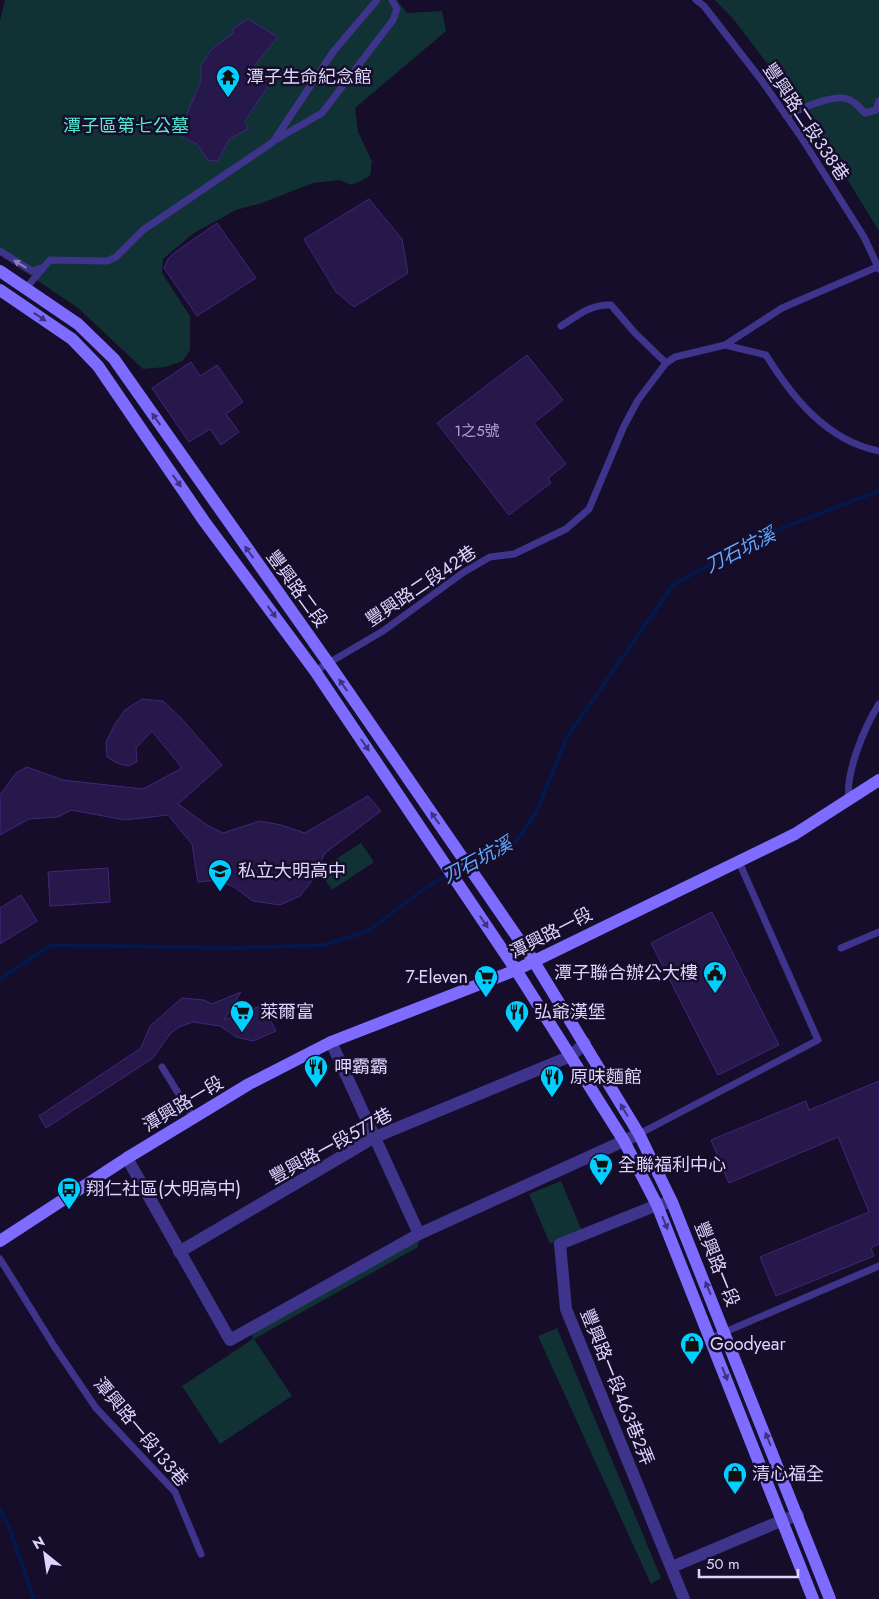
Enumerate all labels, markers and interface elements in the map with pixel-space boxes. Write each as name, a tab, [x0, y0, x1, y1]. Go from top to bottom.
street label: 豐興路二段338巷	[757, 58, 855, 186]
temple icon: 潭子生命紀念館	[215, 64, 241, 98]
place label: 潭子生命紀念館	[246, 64, 372, 90]
park label: 潭子區第七公墓	[63, 113, 189, 139]
one-way arrow	[14, 259, 27, 268]
one-way arrow	[34, 312, 47, 322]
one-way arrow	[151, 412, 161, 426]
house number: 1之5號	[454, 420, 500, 442]
one-way arrow	[172, 474, 182, 488]
water label: 刀石坑溪	[700, 519, 783, 579]
street label: 豐興路二段42巷	[360, 539, 482, 633]
one-way arrow	[244, 545, 254, 559]
street label: 豐興路二段	[260, 545, 334, 633]
one-way arrow	[267, 605, 277, 619]
one-way arrow	[338, 678, 348, 691]
one-way arrow	[360, 739, 370, 752]
one-way arrow	[430, 812, 440, 825]
water label: 刀石坑溪	[437, 829, 520, 890]
school or university icon: 私立大明高中	[207, 858, 233, 892]
place label: 私立大明高中	[238, 858, 346, 884]
street label: 潭興路一段	[505, 901, 597, 965]
one-way arrow	[479, 916, 489, 929]
place label: 潭子聯合辦公大樓	[554, 960, 698, 986]
public building icon: 潭子聯合辦公大樓	[702, 960, 728, 994]
place label: 7-Eleven	[405, 964, 468, 990]
supermarket icon: 7-Eleven	[473, 964, 499, 998]
supermarket icon: 萊爾富	[229, 999, 255, 1033]
place label: 萊爾富	[260, 999, 314, 1025]
restaurant icon: 弘爺漢堡	[504, 999, 530, 1033]
place label: 弘爺漢堡	[534, 999, 606, 1025]
restaurant icon: 呷霸霸	[303, 1054, 329, 1088]
place label: 呷霸霸	[334, 1054, 388, 1080]
restaurant icon: 原味麵館	[539, 1064, 565, 1098]
place label: 原味麵館	[570, 1064, 642, 1090]
street label: 潭興路一段	[138, 1070, 228, 1138]
street label: 豐興路一段577巷	[265, 1101, 397, 1191]
one-way arrow	[620, 1103, 629, 1116]
supermarket icon: 全聯福利中心	[588, 1152, 614, 1186]
place label: 全聯福利中心	[618, 1152, 726, 1178]
bus stop icon: 翔仁社區(大明高中)	[56, 1176, 82, 1210]
place label: 翔仁社區(大明高中)	[86, 1176, 241, 1202]
one-way arrow	[661, 1216, 669, 1230]
street label: 豐興路一段	[688, 1217, 746, 1311]
one-way arrow	[704, 1281, 711, 1296]
street label: 豐興路一段463巷2弄	[574, 1305, 660, 1469]
shop icon: Goodyear	[679, 1331, 705, 1365]
place label: Goodyear	[710, 1331, 786, 1357]
one-way arrow	[722, 1367, 730, 1381]
street label: 潭興路一段133巷	[87, 1372, 195, 1492]
one-way arrow	[764, 1432, 772, 1446]
shop icon: 清心福全	[722, 1461, 748, 1495]
place label: 清心福全	[752, 1461, 824, 1487]
north arrow	[20, 1529, 70, 1579]
text: N	[29, 1531, 48, 1554]
scale bar	[699, 1546, 798, 1578]
text: 50 m	[706, 1553, 740, 1575]

